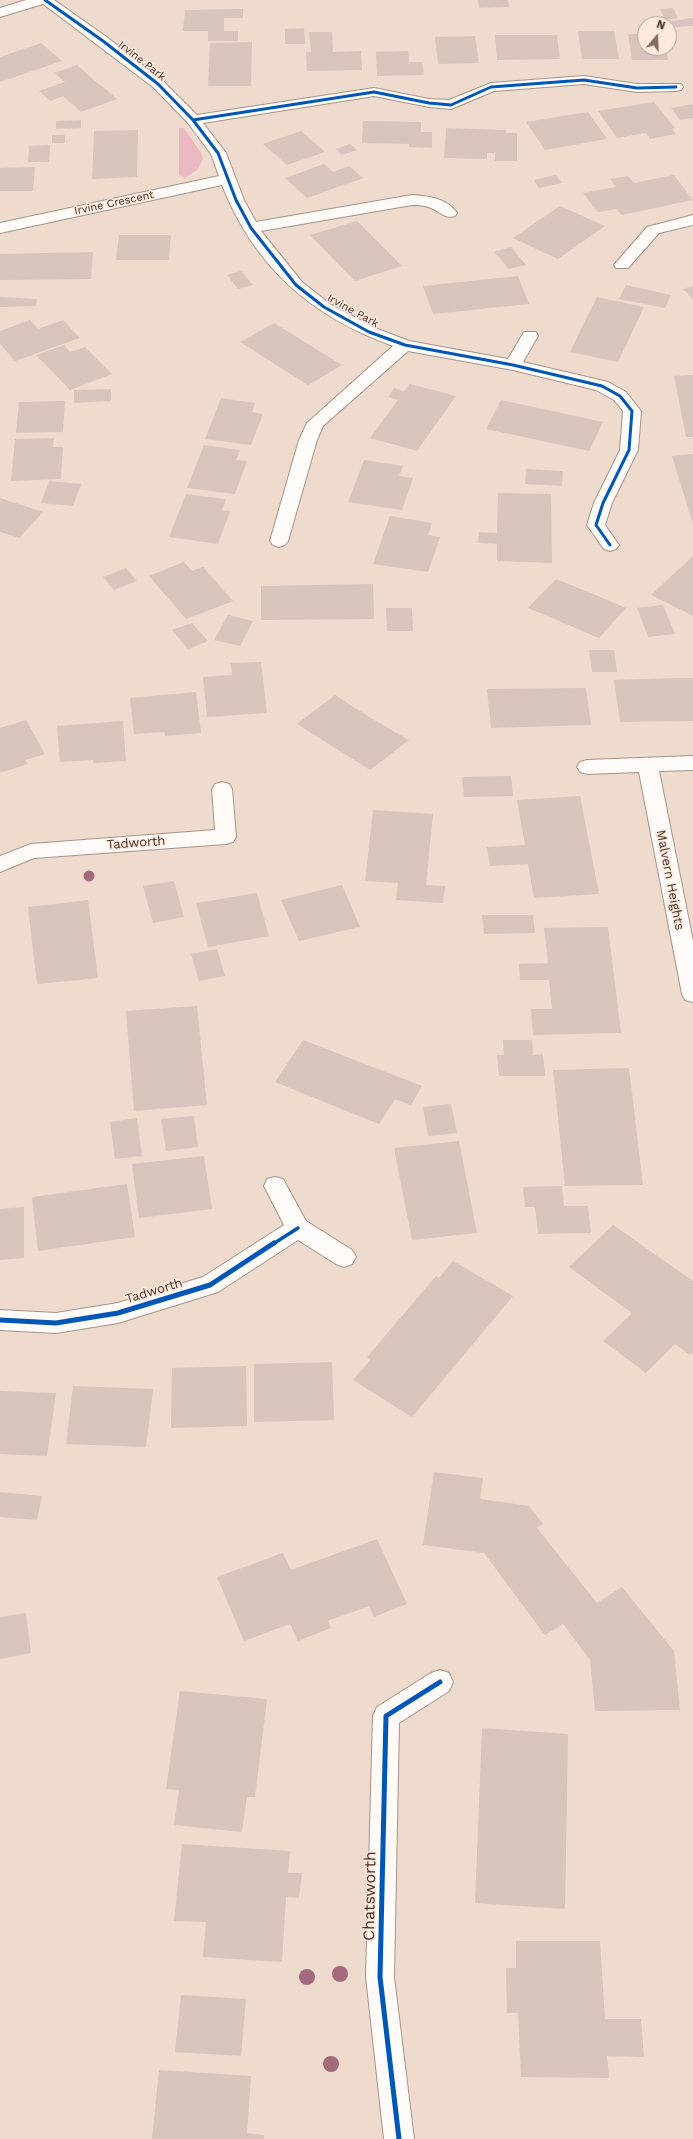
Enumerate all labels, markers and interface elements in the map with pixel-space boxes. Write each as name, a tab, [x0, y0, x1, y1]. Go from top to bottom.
north arrow	[637, 16, 677, 56]
text: N	[655, 18, 667, 33]
street label: Irvine Park	[116, 38, 168, 84]
street label: Irvine Crescent	[73, 188, 155, 218]
street label: Irvine Park	[325, 291, 381, 331]
street label: Malvern Heights	[653, 829, 687, 931]
street label: Tadworth	[106, 833, 166, 853]
street label: Tadworth	[124, 1275, 184, 1307]
street label: Chatsworth	[360, 1851, 380, 1941]

